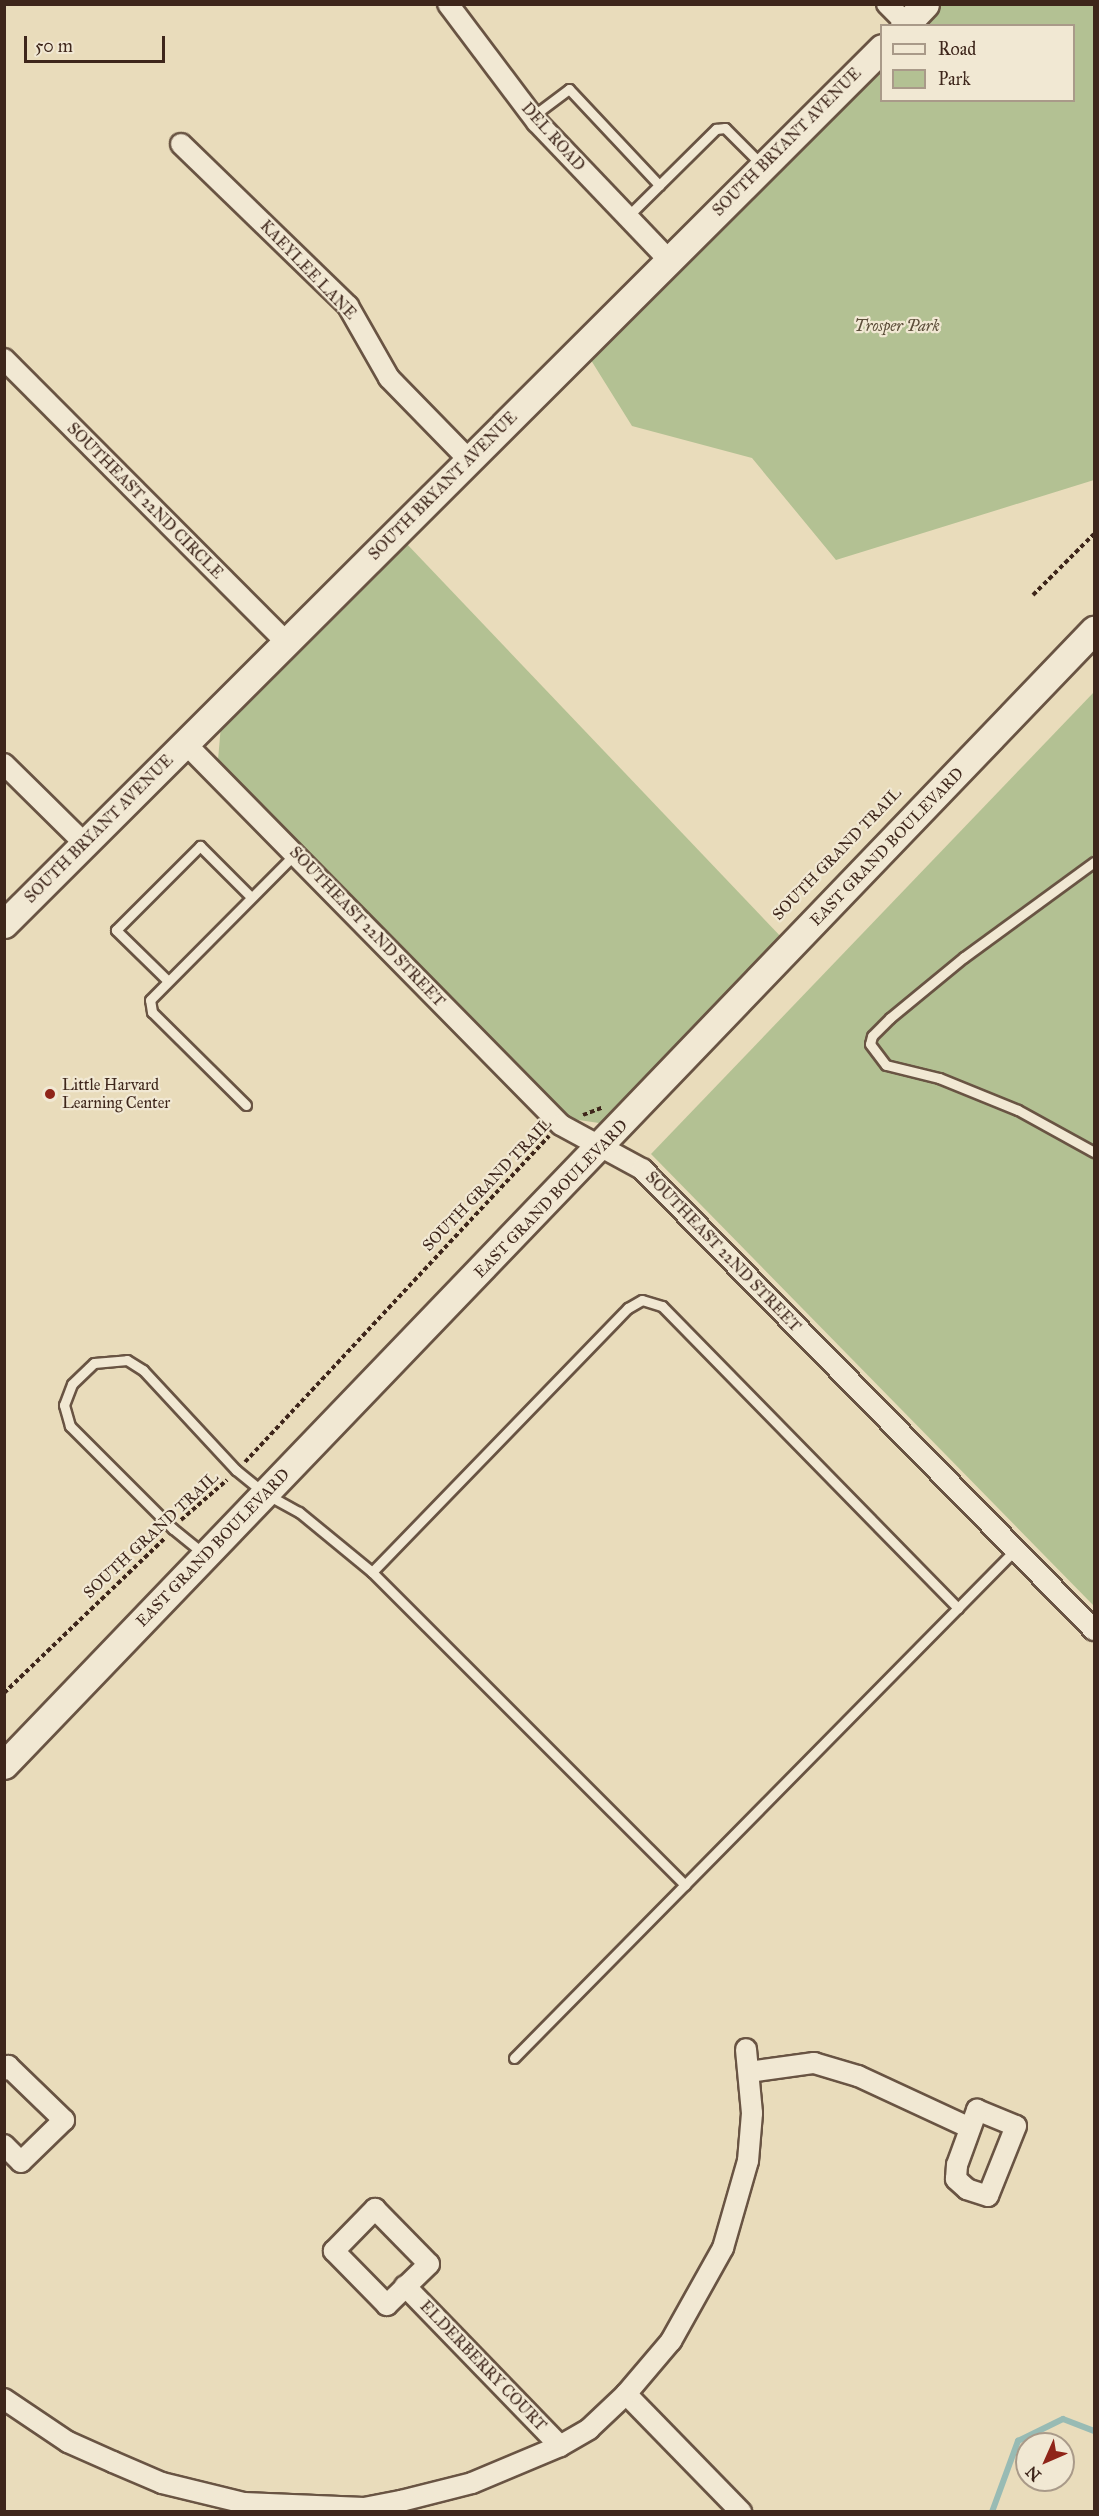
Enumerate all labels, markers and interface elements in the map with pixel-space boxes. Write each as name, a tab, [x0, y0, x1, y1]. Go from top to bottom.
scale bar	[27, 24, 168, 62]
legend	[880, 24, 1075, 102]
text: 50 m	[35, 35, 73, 57]
text: Road	[938, 38, 976, 60]
street label: SOUTH BRYANT AVENUE	[709, 64, 865, 220]
text: Park	[938, 68, 971, 90]
street label: DEL ROAD	[517, 99, 589, 175]
street label: KAEYLEE LANE	[256, 217, 360, 323]
park label: Trosper Park	[854, 316, 940, 336]
street label: SOUTH BRYANT AVENUE	[365, 408, 521, 564]
street label: SOUTHEAST 22ND CIRCLE	[63, 419, 227, 583]
street label: SOUTH BRYANT AVENUE	[21, 751, 177, 907]
street label: EAST GRAND BOULEVARD	[806, 764, 968, 930]
street label: SOUTH GRAND TRAIL	[769, 784, 905, 924]
street label: SOUTHEAST 22ND STREET	[285, 843, 449, 1011]
place label: Little Harvard Learning Center	[62, 1075, 170, 1113]
marker: Little Harvard Learning Center	[43, 1087, 57, 1101]
street label: SOUTH GRAND TRAIL	[419, 1115, 555, 1255]
street label: EAST GRAND BOULEVARD	[470, 1116, 632, 1282]
street label: SOUTHEAST 22ND STREET	[641, 1168, 805, 1336]
street label: EAST GRAND BOULEVARD	[132, 1465, 294, 1631]
street label: SOUTH GRAND TRAIL	[80, 1468, 222, 1602]
street label: ELDERBERRY COURT	[416, 2297, 550, 2435]
north arrow	[1015, 2432, 1075, 2492]
text: N	[1022, 2462, 1045, 2485]

